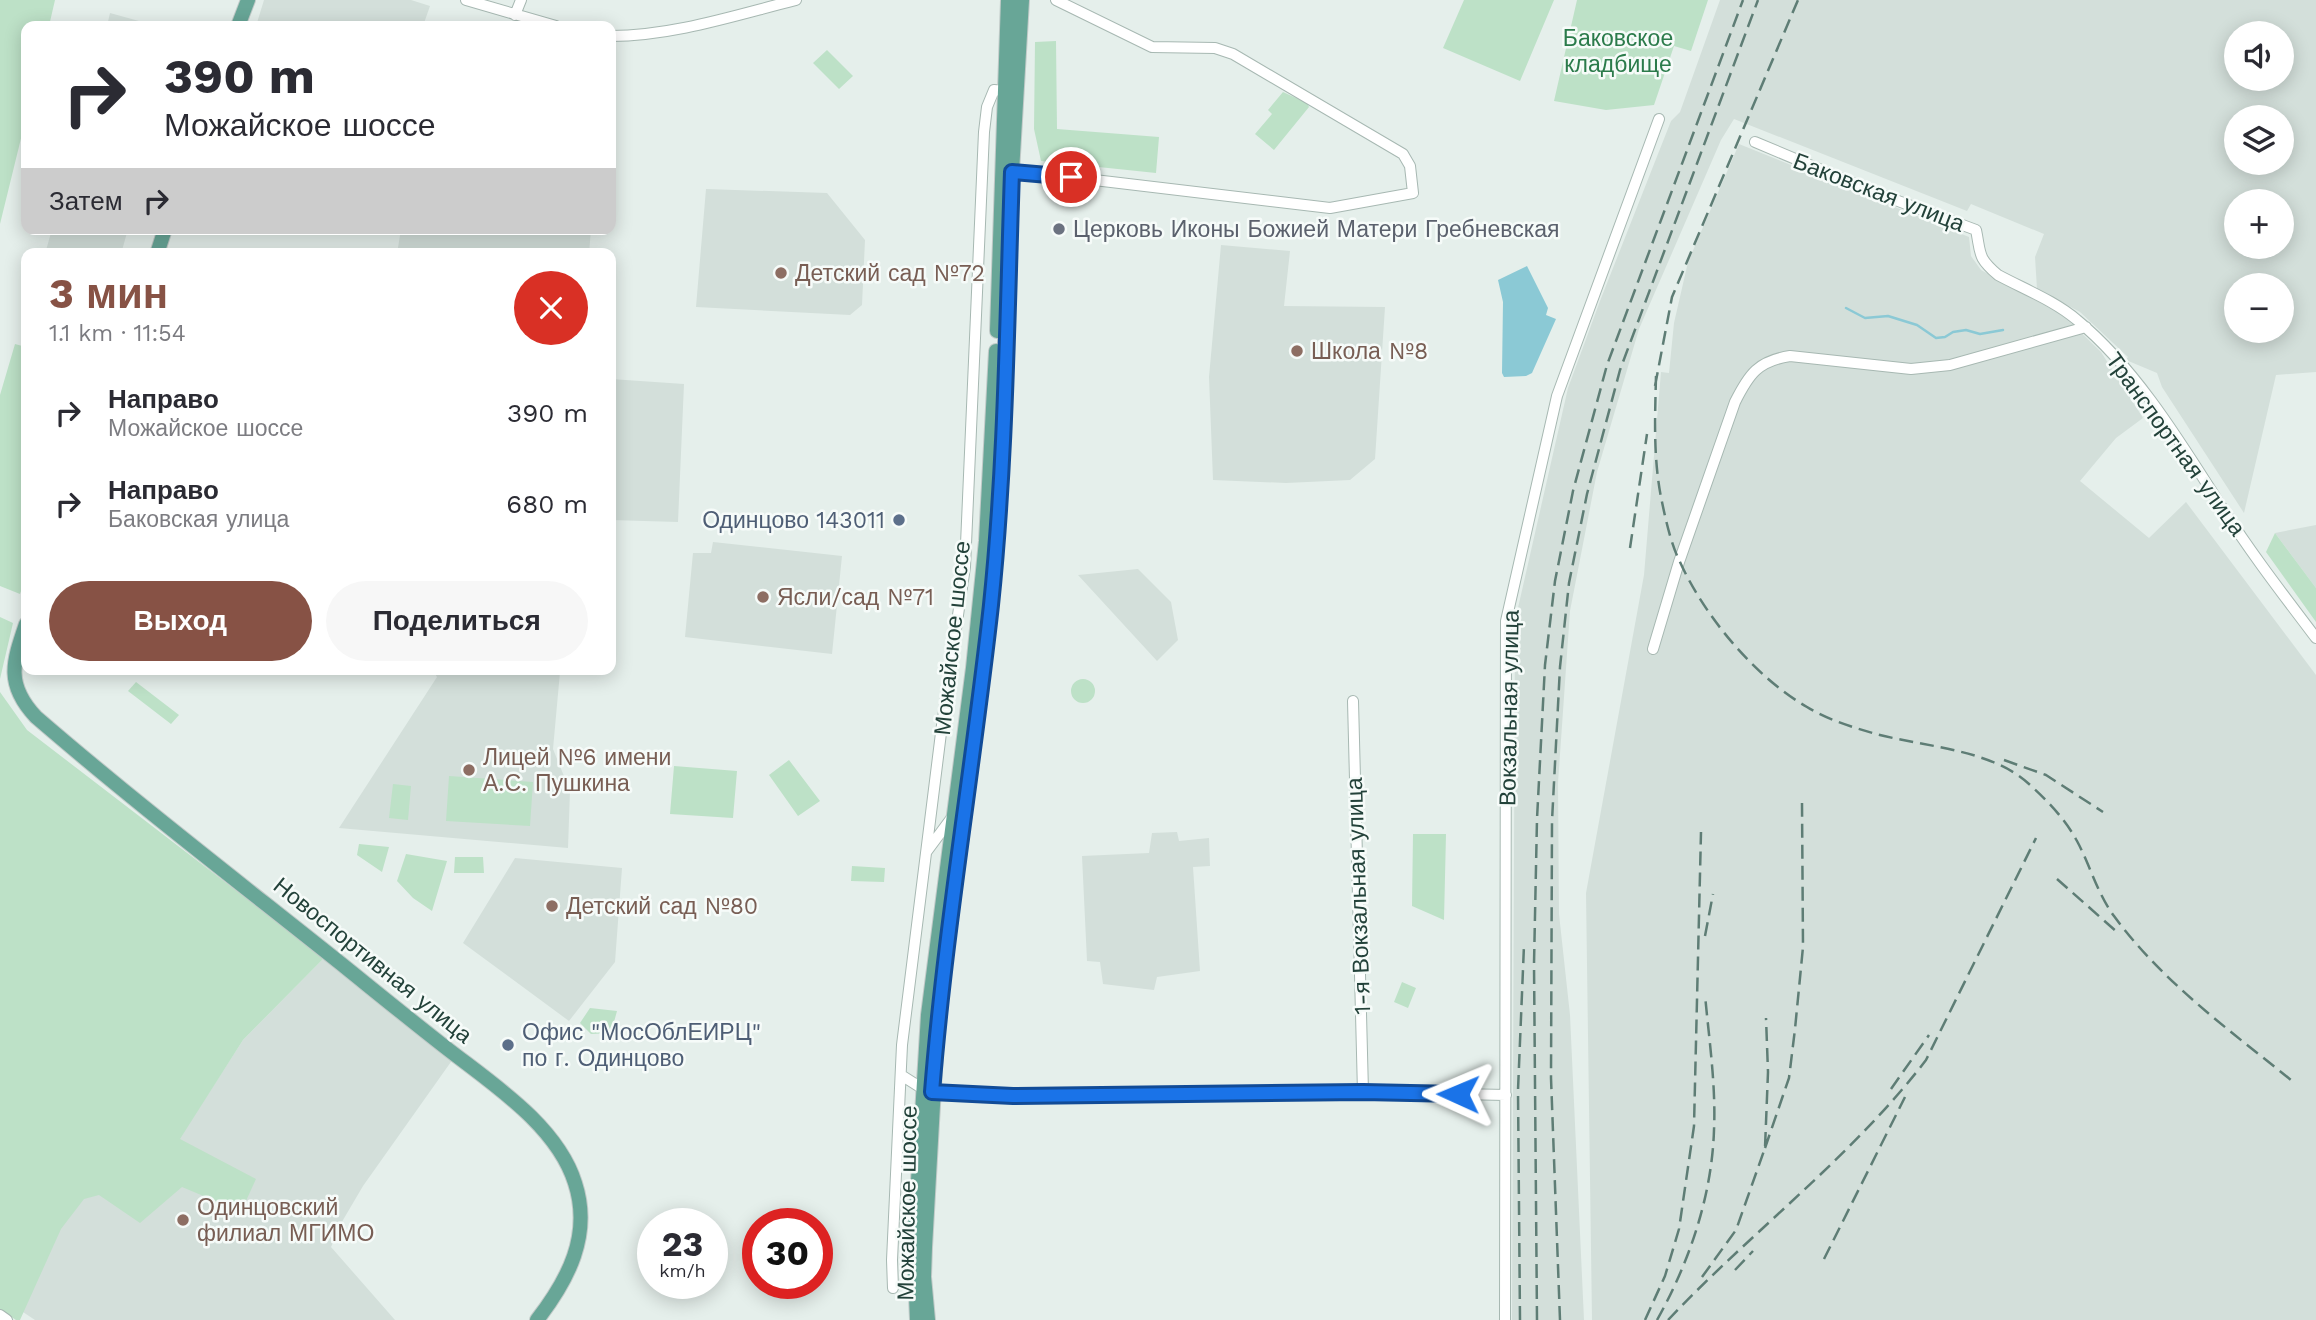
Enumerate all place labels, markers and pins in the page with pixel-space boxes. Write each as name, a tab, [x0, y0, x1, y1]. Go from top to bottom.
pin	[1041, 147, 1101, 207]
place label: Церковь Иконы Божией Матери Гребневская	[1073, 216, 1560, 243]
marker: Церковь Иконы Божией Матери Гребневская	[1051, 221, 1067, 237]
place label: Детский сад №72	[795, 260, 985, 287]
marker: Детский сад №72	[773, 265, 789, 281]
place label: Школа №8	[1311, 338, 1428, 365]
marker: Школа №8	[1289, 343, 1305, 359]
place label: Одинцово 143011	[702, 507, 885, 534]
marker: Одинцово 143011	[891, 512, 907, 528]
place label: Ясли/сад №71	[777, 584, 934, 611]
marker: Ясли/сад №71	[755, 589, 771, 605]
place label: Лицей №6 имени А.С. Пушкина	[483, 744, 671, 797]
marker: Лицей №6 имени А.С. Пушкина	[461, 762, 477, 778]
place label: Детский сад №80	[566, 893, 758, 920]
marker: Детский сад №80	[544, 898, 560, 914]
place label: Офис "МосОблЕИРЦ" по г. Одинцово	[522, 1019, 761, 1072]
marker: Офис "МосОблЕИРЦ" по г. Одинцово	[500, 1037, 516, 1053]
place label: Одинцовский филиал МГИМО	[197, 1194, 374, 1247]
marker: Одинцовский филиал МГИМО	[175, 1212, 191, 1228]

